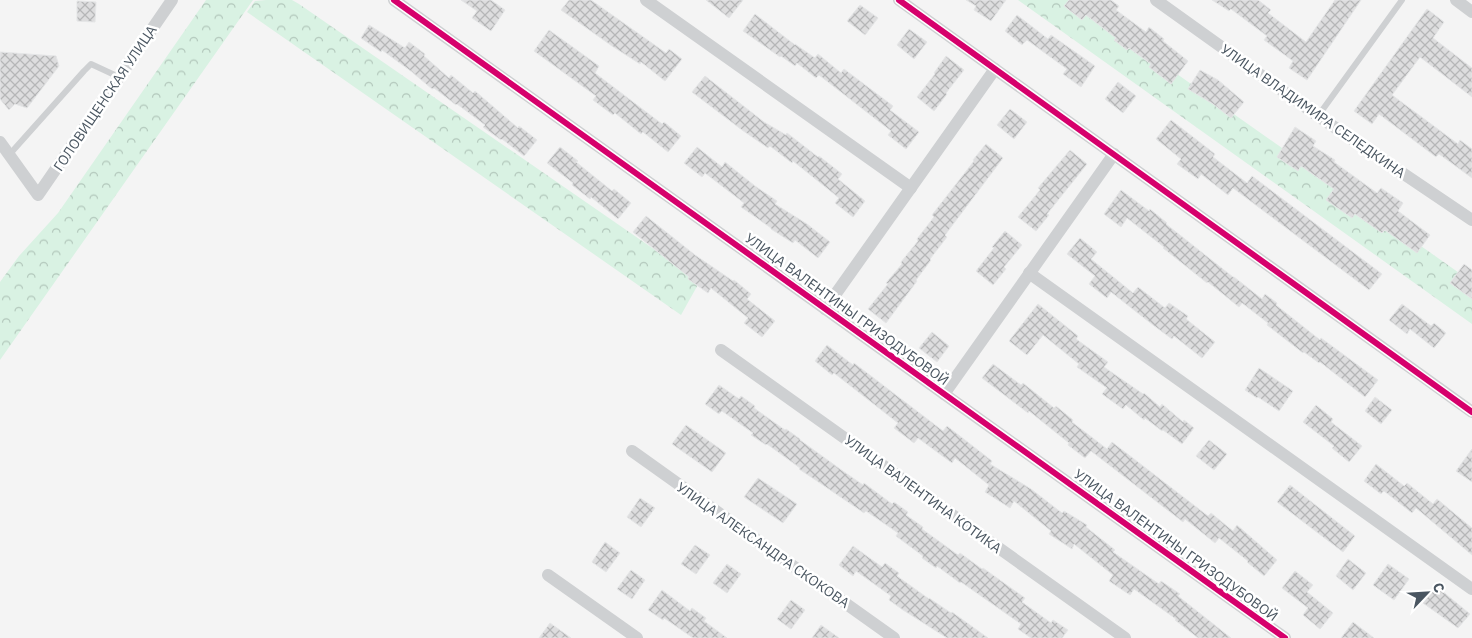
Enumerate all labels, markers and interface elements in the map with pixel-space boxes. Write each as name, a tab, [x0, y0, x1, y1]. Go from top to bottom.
street label: ГОЛОВИЩЕНСКАЯ УЛИЦА	[49, 22, 161, 174]
street label: УЛИЦА ВЛАДИМИРА СЕЛЕДКИНА	[1217, 40, 1409, 182]
street label: УЛИЦА ВАЛЕНТИНЫ ГРИЗОДУБОВОЙ	[741, 228, 953, 389]
street label: УЛИЦА ВАЛЕНТИНА КОТИКА	[841, 431, 1005, 557]
street label: УЛИЦА ВАЛЕНТИНЫ ГРИЗОДУБОВОЙ	[1070, 464, 1282, 625]
street label: УЛИЦА АЛЕКСАНДРА СКОКОВА	[673, 478, 853, 612]
north arrow	[1402, 568, 1452, 618]
text: С	[1429, 580, 1449, 595]

